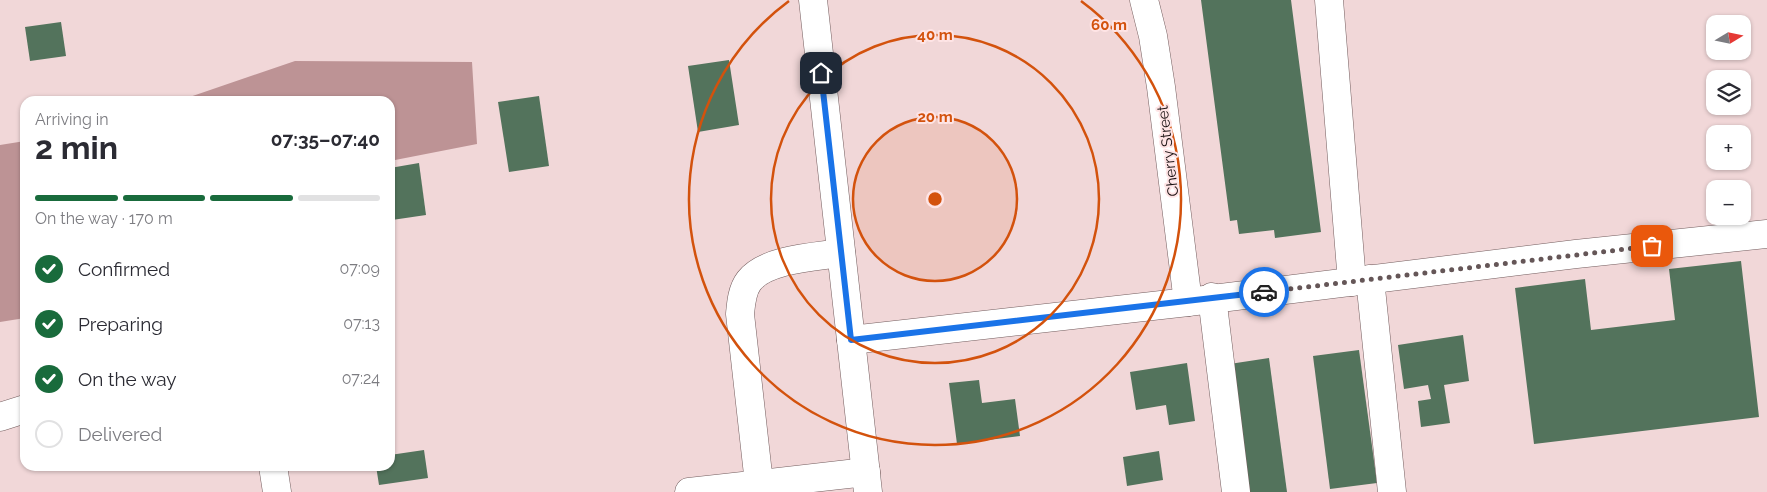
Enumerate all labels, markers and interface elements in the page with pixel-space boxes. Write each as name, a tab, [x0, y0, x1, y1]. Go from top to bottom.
north arrow	[1706, 15, 1751, 60]
map controls	[1706, 15, 1751, 225]
text: 60 m	[1091, 16, 1127, 34]
text: 40 m	[917, 26, 953, 44]
pin	[800, 52, 842, 94]
icon: home	[807, 59, 835, 87]
button: layers	[1706, 70, 1751, 115]
street label: Cherry Street	[1153, 104, 1183, 198]
text: 20 m	[917, 108, 953, 126]
text: Arriving in	[35, 110, 109, 129]
button: +	[1706, 125, 1751, 170]
text: 07:35–07:40	[271, 128, 380, 150]
text: 2 min	[35, 129, 118, 166]
button: −	[1706, 180, 1751, 225]
centre of rings	[926, 190, 944, 208]
text: On the way · 170 m	[35, 209, 173, 228]
pin	[1631, 225, 1673, 267]
icon: bag	[1638, 232, 1666, 260]
icon: check	[35, 255, 63, 283]
text: Confirmed	[78, 258, 170, 280]
text: 07:09	[340, 259, 380, 278]
courier	[1239, 267, 1289, 317]
icon: car	[1250, 278, 1278, 306]
icon: check	[35, 310, 63, 338]
text: Preparing	[78, 313, 163, 335]
text: 07:13	[343, 314, 380, 333]
icon: check	[35, 365, 63, 393]
text: On the way	[78, 368, 177, 390]
text: 07:24	[342, 369, 380, 388]
text: Delivered	[78, 423, 162, 445]

